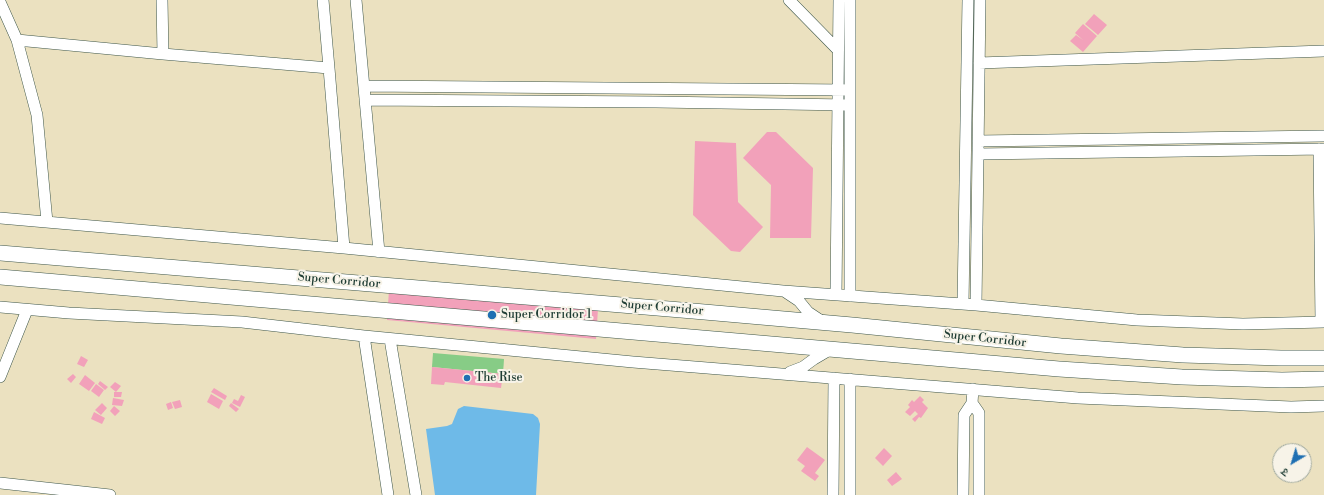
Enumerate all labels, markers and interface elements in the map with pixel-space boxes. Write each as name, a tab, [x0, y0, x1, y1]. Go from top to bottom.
street label: Super Corridor	[297, 270, 381, 292]
street label: Super Corridor	[620, 297, 704, 319]
place label: Super Corridor 1	[501, 308, 592, 322]
marker: Super Corridor 1	[486, 309, 498, 321]
street label: Super Corridor	[943, 328, 1027, 350]
place label: The Rise	[475, 371, 522, 385]
marker: The Rise	[462, 373, 472, 383]
north arrow	[1272, 443, 1312, 483]
text: उ	[1279, 464, 1292, 479]

